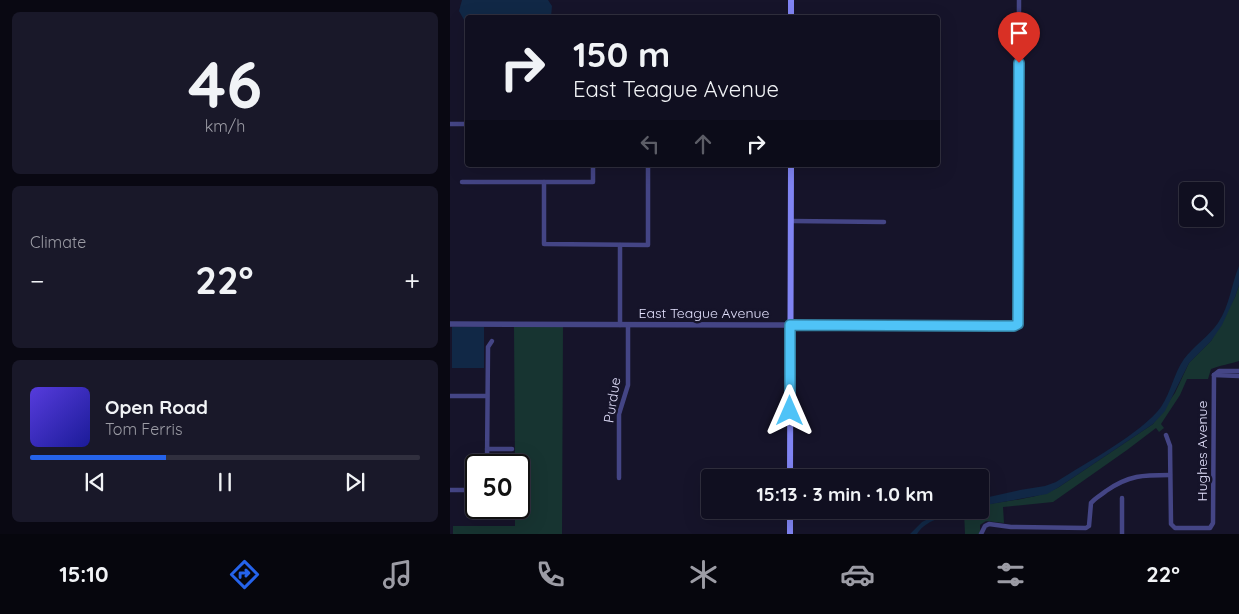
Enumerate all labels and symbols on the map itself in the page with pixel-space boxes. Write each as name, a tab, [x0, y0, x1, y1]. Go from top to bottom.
pin	[998, 12, 1040, 63]
street label: East Teague Avenue	[639, 304, 770, 322]
street label: Purdue	[600, 376, 624, 424]
position arrow	[763, 384, 815, 436]
street label: Hughes Avenue	[1193, 401, 1211, 501]
speed limit sign: 50	[465, 454, 530, 519]

